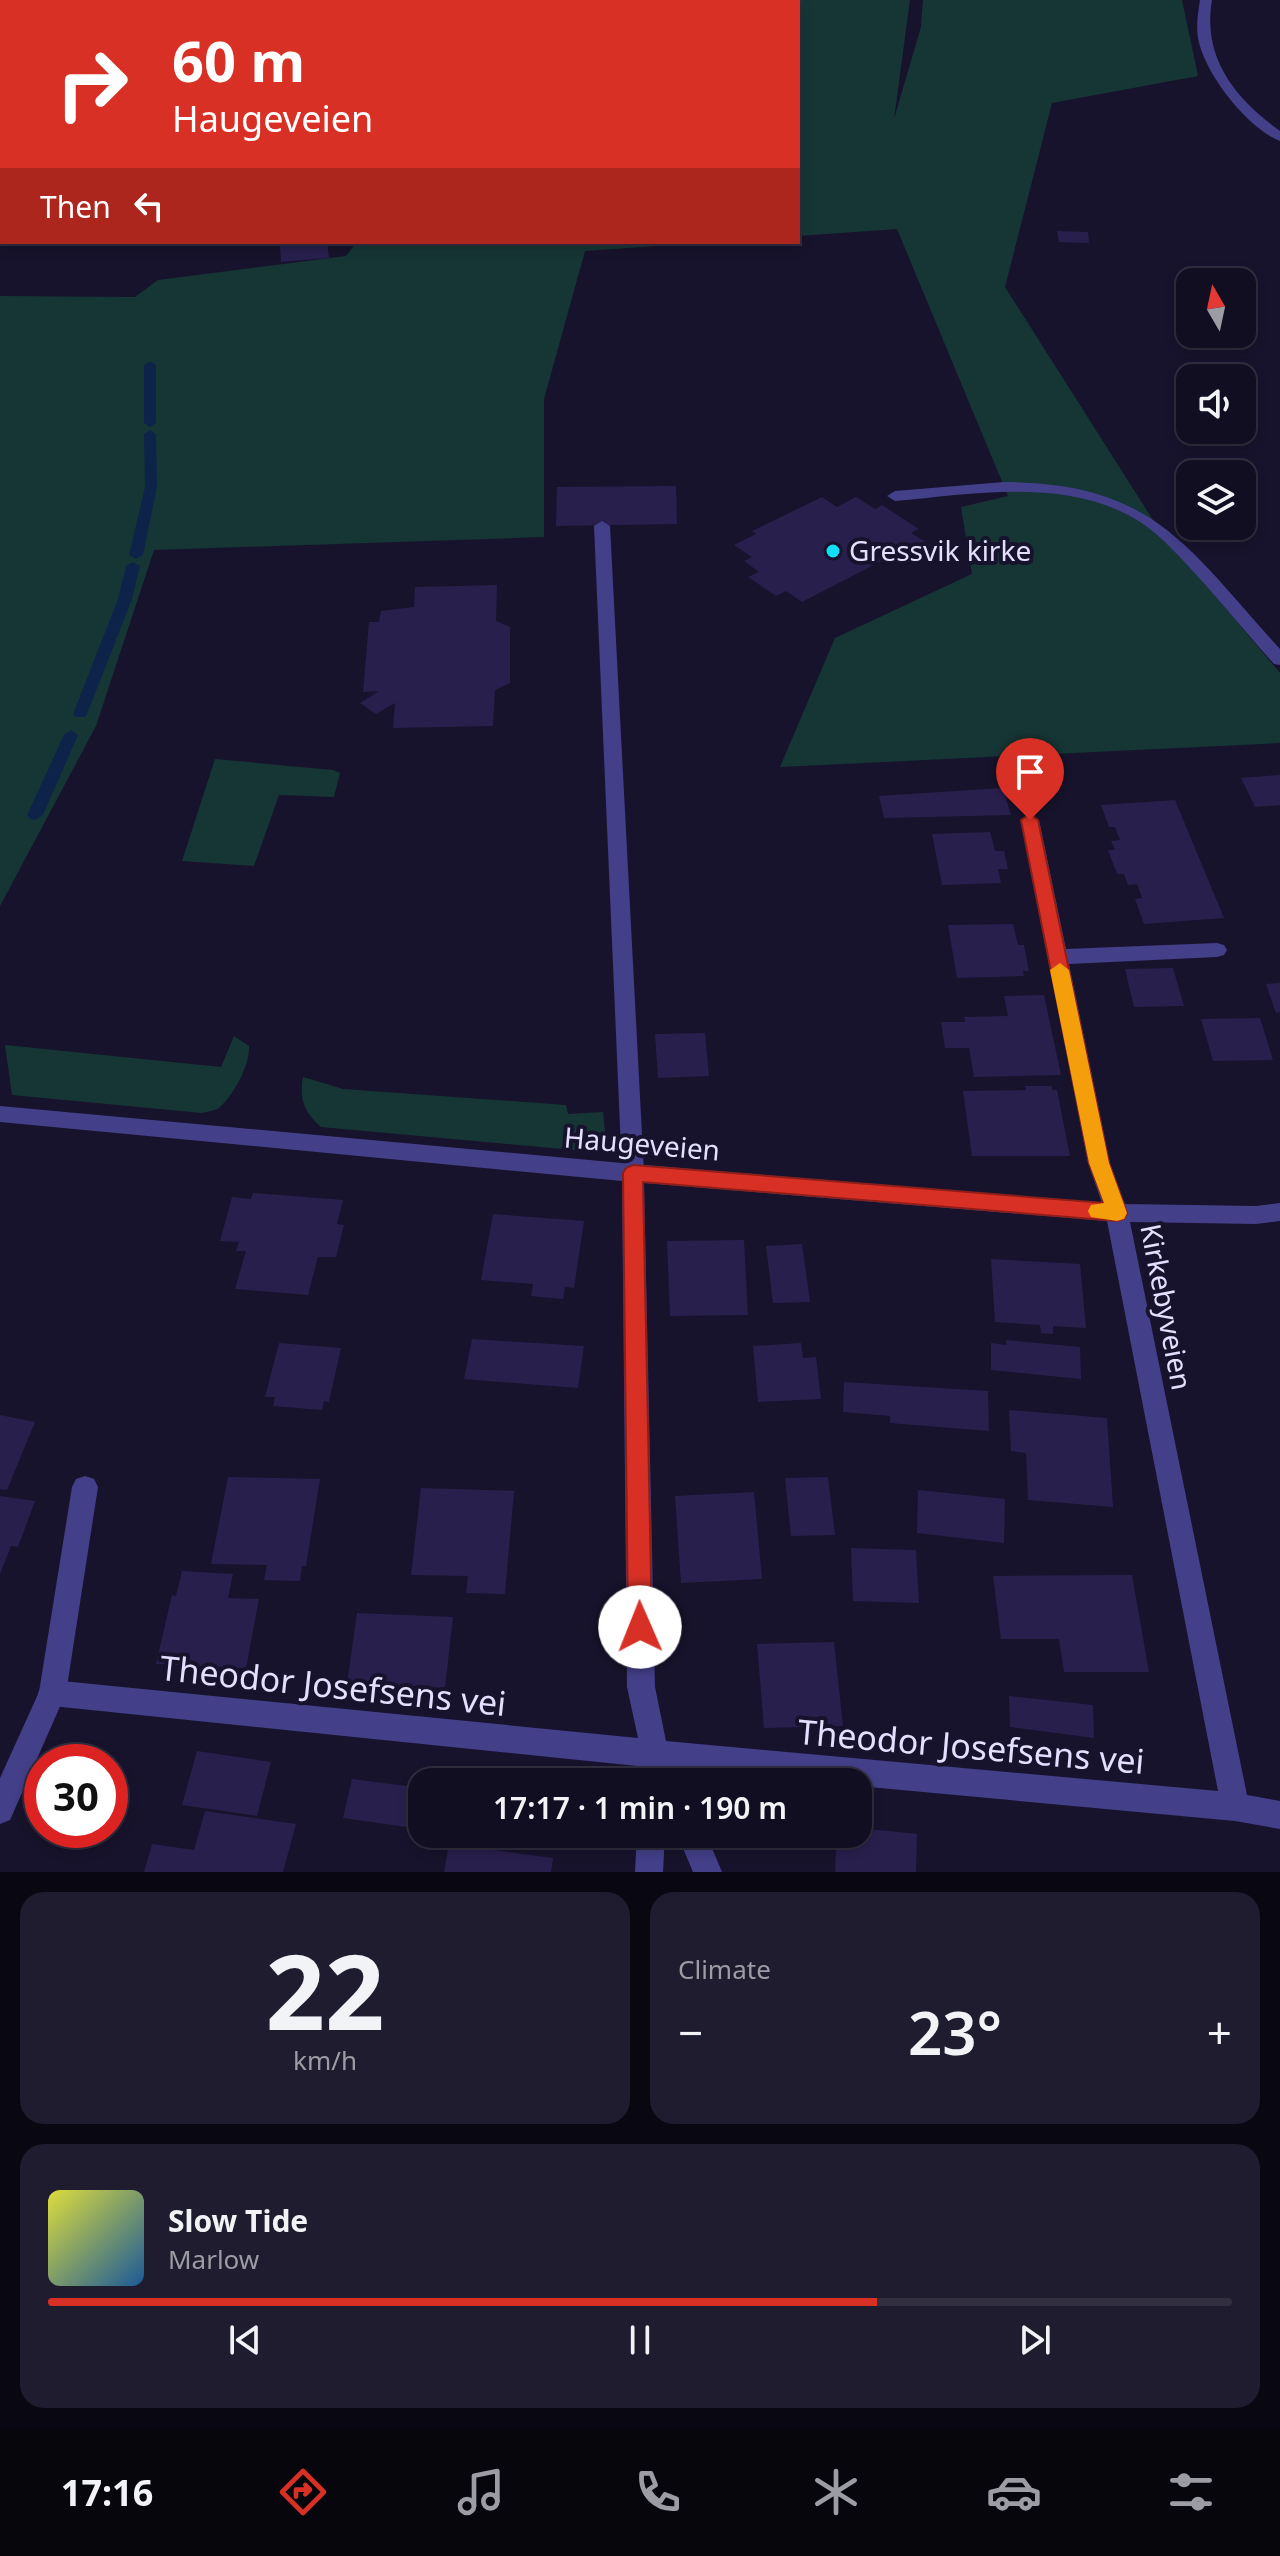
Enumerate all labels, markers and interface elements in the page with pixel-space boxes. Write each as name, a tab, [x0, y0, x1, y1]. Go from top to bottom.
text: 60 m	[172, 22, 305, 98]
icon: right	[40, 32, 144, 136]
text: Haugeveien	[172, 94, 373, 143]
icon: left	[127, 184, 171, 228]
text: Then	[40, 186, 111, 227]
north arrow	[1176, 268, 1256, 348]
map controls	[1176, 268, 1256, 540]
button: sound	[1176, 364, 1256, 444]
button: layers	[1176, 460, 1256, 540]
place label: Gressvik kirke	[849, 531, 1031, 569]
marker: Gressvik kirke	[824, 542, 842, 560]
pin	[996, 738, 1064, 820]
icon: arrive	[1008, 750, 1052, 794]
street label: Haugeveien	[562, 1117, 722, 1169]
street label: Kirkebyveien	[1132, 1221, 1202, 1393]
position arrow	[598, 1585, 682, 1669]
street label: Theodor Josefsens vei	[158, 1644, 508, 1726]
street label: Theodor Josefsens vei	[796, 1708, 1146, 1784]
speed limit sign: 30	[24, 1744, 128, 1848]
text: 17:17 · 1 min · 190 m	[493, 1787, 787, 1828]
text: 22	[266, 1919, 384, 2060]
text: Climate	[678, 1951, 771, 1987]
text: 23°	[908, 1991, 1002, 2073]
text: −	[678, 2002, 703, 2062]
text: +	[1207, 2002, 1232, 2062]
text: km/h	[293, 2042, 357, 2078]
text: Slow Tide	[168, 2200, 308, 2241]
text: Marlow	[168, 2241, 259, 2277]
icon: previous	[223, 2318, 267, 2362]
icon: pause	[618, 2318, 662, 2362]
icon: next	[1013, 2318, 1057, 2362]
icon: directions	[275, 2464, 331, 2520]
icon: music	[453, 2464, 509, 2520]
icon: phone	[630, 2464, 686, 2520]
icon: climate	[808, 2464, 864, 2520]
icon: car	[986, 2464, 1042, 2520]
icon: filters	[1163, 2464, 1219, 2520]
text: 17:16	[61, 2468, 153, 2517]

